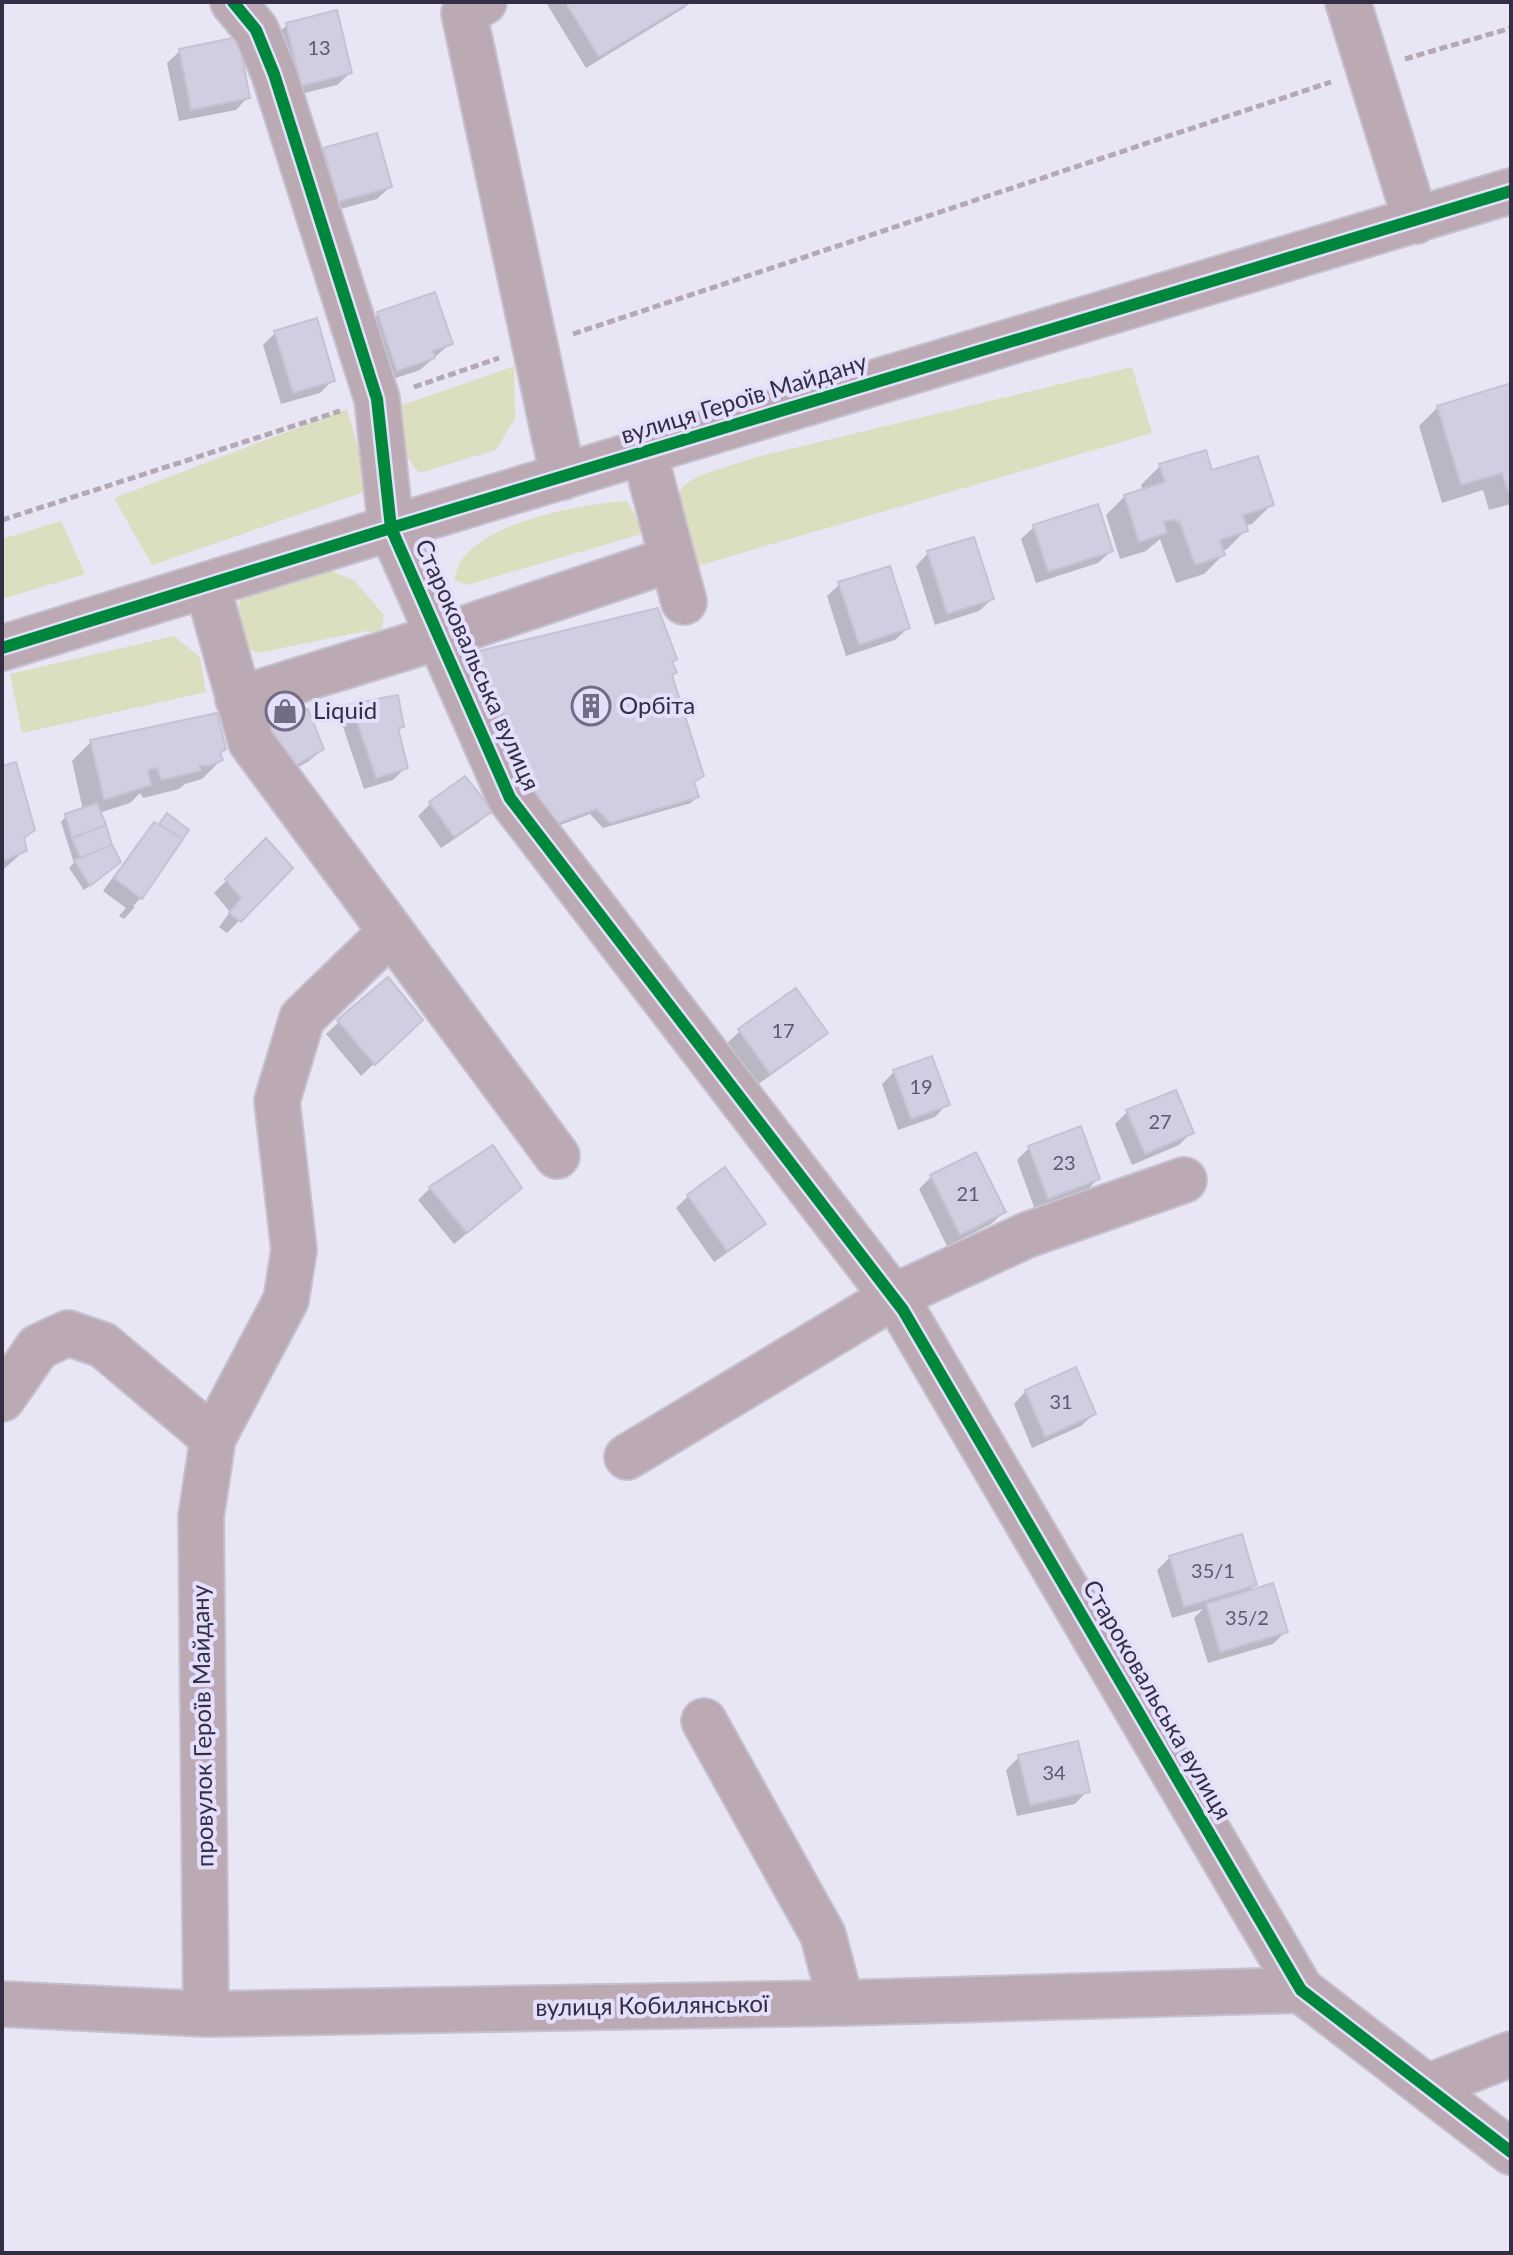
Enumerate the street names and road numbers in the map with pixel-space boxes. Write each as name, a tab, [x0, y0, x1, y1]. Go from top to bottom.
street label: вулиця Героїв Майдану	[617, 346, 871, 449]
street label: Староковальська вулиця	[410, 534, 547, 795]
street label: Староковальська вулиця	[1078, 1574, 1239, 1824]
street label: провулок Героїв Майдану	[185, 1584, 218, 1867]
street label: вулиця Кобилянської	[535, 1988, 770, 2021]

